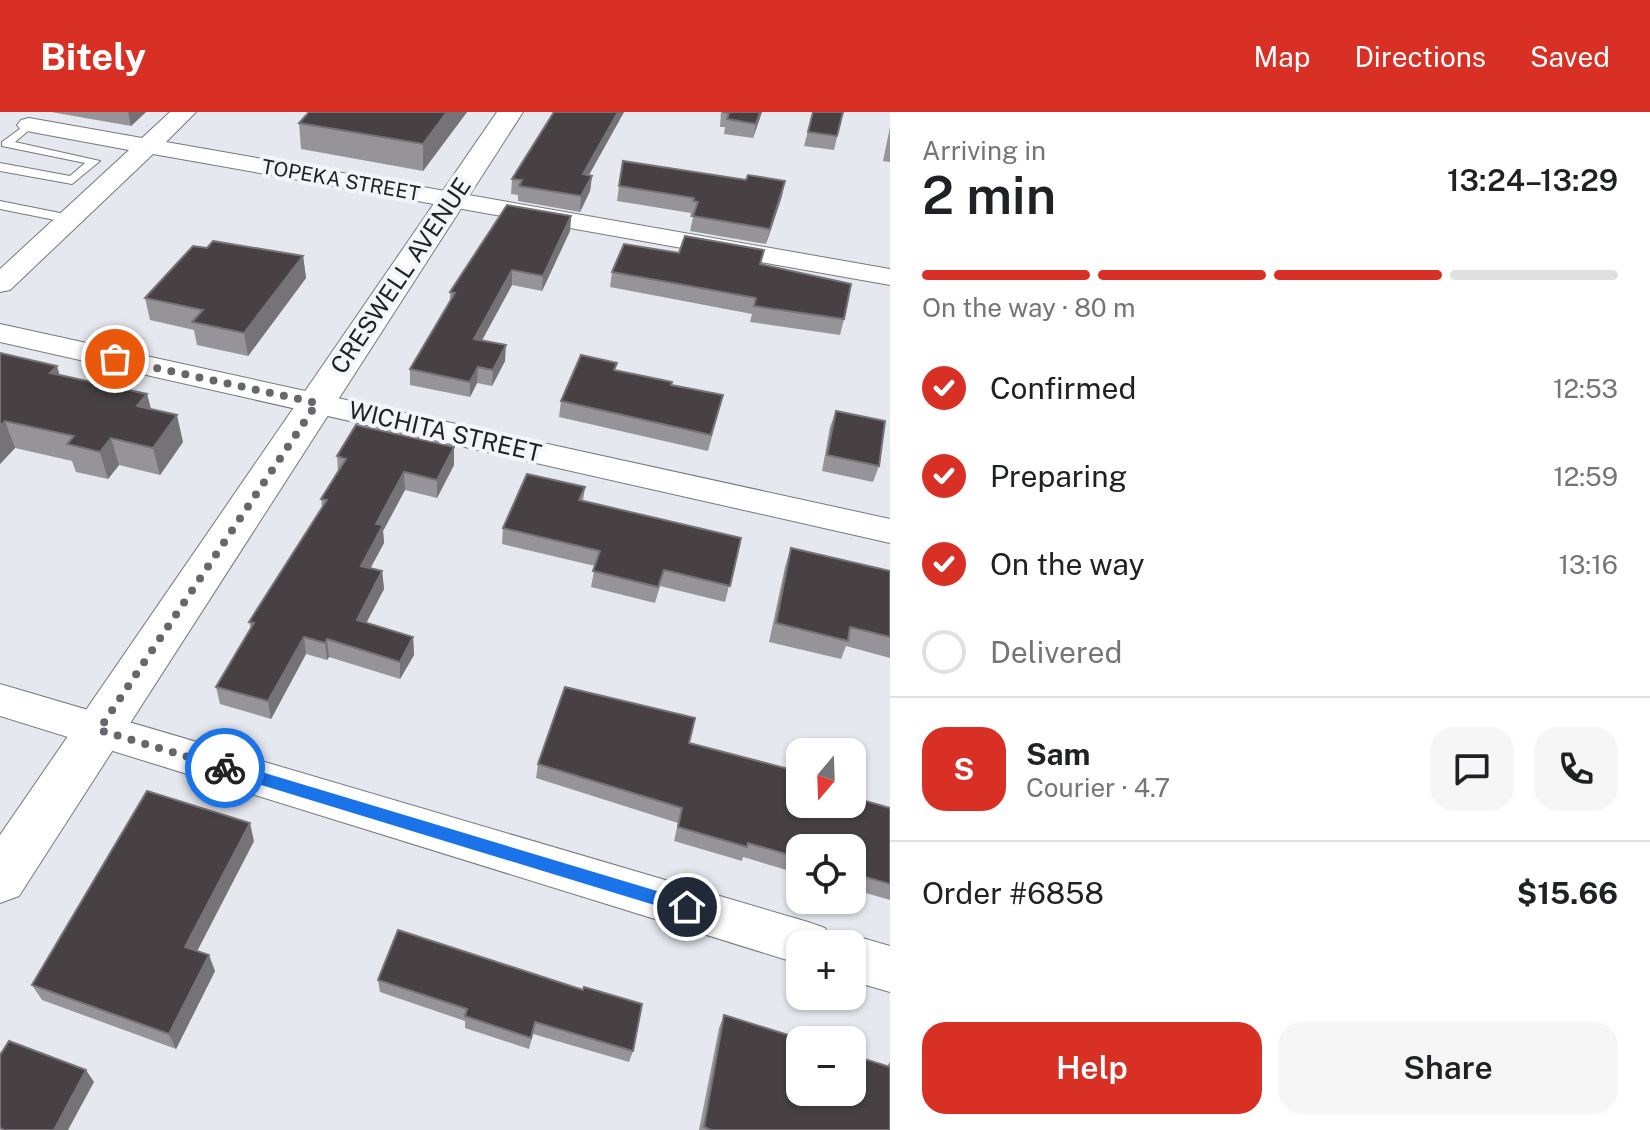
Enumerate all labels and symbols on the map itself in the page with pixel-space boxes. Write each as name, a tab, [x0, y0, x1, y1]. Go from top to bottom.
street label: TOPEKA STREET	[260, 154, 422, 206]
street label: CRESWELL AVENUE	[324, 172, 476, 379]
pin	[81, 325, 149, 393]
street label: WICHITA STREET	[346, 395, 544, 467]
courier	[185, 728, 265, 808]
north arrow	[786, 738, 866, 818]
pin	[653, 873, 721, 941]

